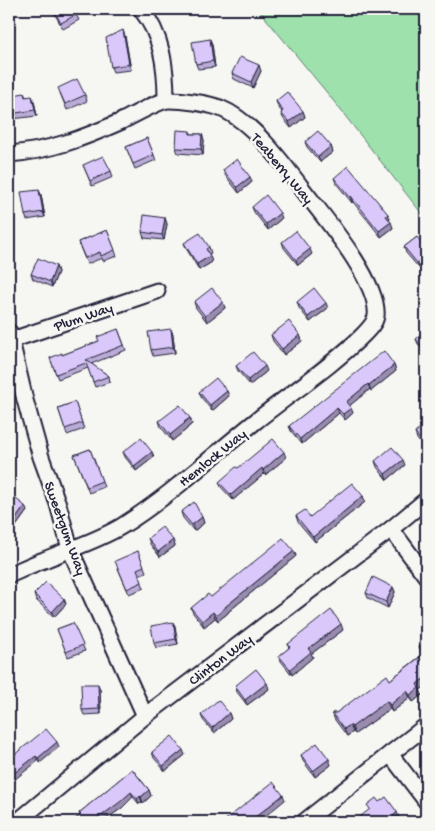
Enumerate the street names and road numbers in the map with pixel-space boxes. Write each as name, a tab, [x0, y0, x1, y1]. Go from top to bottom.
street label: Teaberry Way	[246, 129, 317, 209]
street label: Plum Way	[51, 299, 116, 337]
street label: Hemlock Way	[176, 425, 251, 491]
street label: Sweetgum Way	[39, 479, 90, 579]
street label: Clinton Way	[186, 631, 257, 690]

